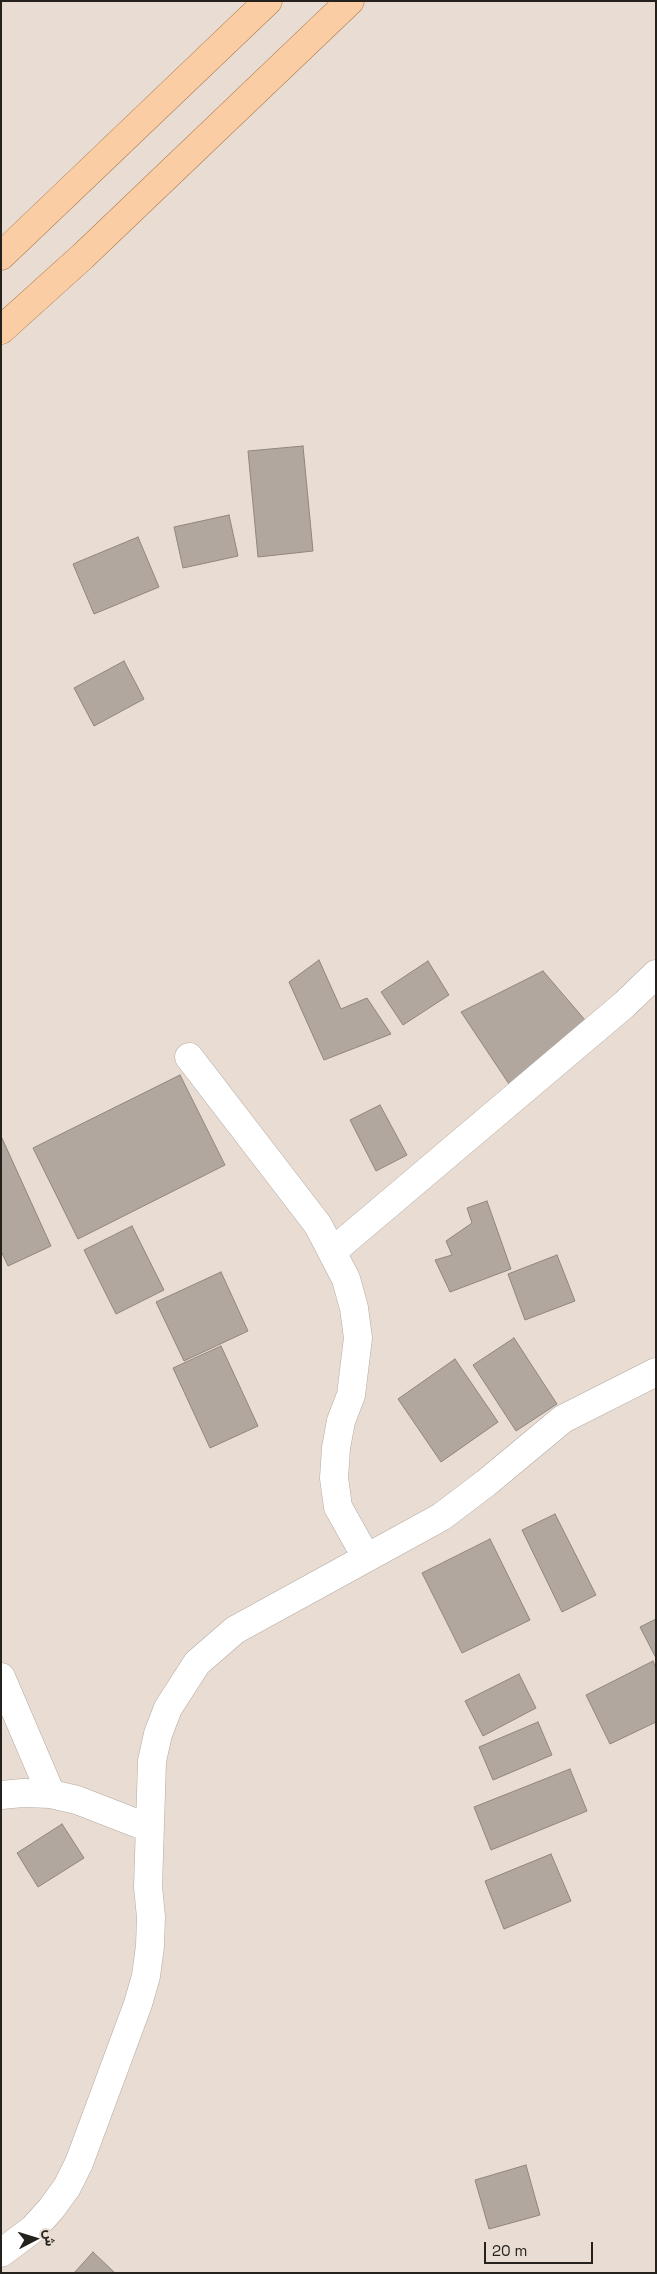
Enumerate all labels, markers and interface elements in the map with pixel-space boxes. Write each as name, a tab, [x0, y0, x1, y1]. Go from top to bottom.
north arrow	[10, 2214, 60, 2264]
text: ش	[40, 2229, 60, 2247]
scale bar	[487, 2232, 596, 2264]
text: 20 m	[492, 2241, 527, 2260]

